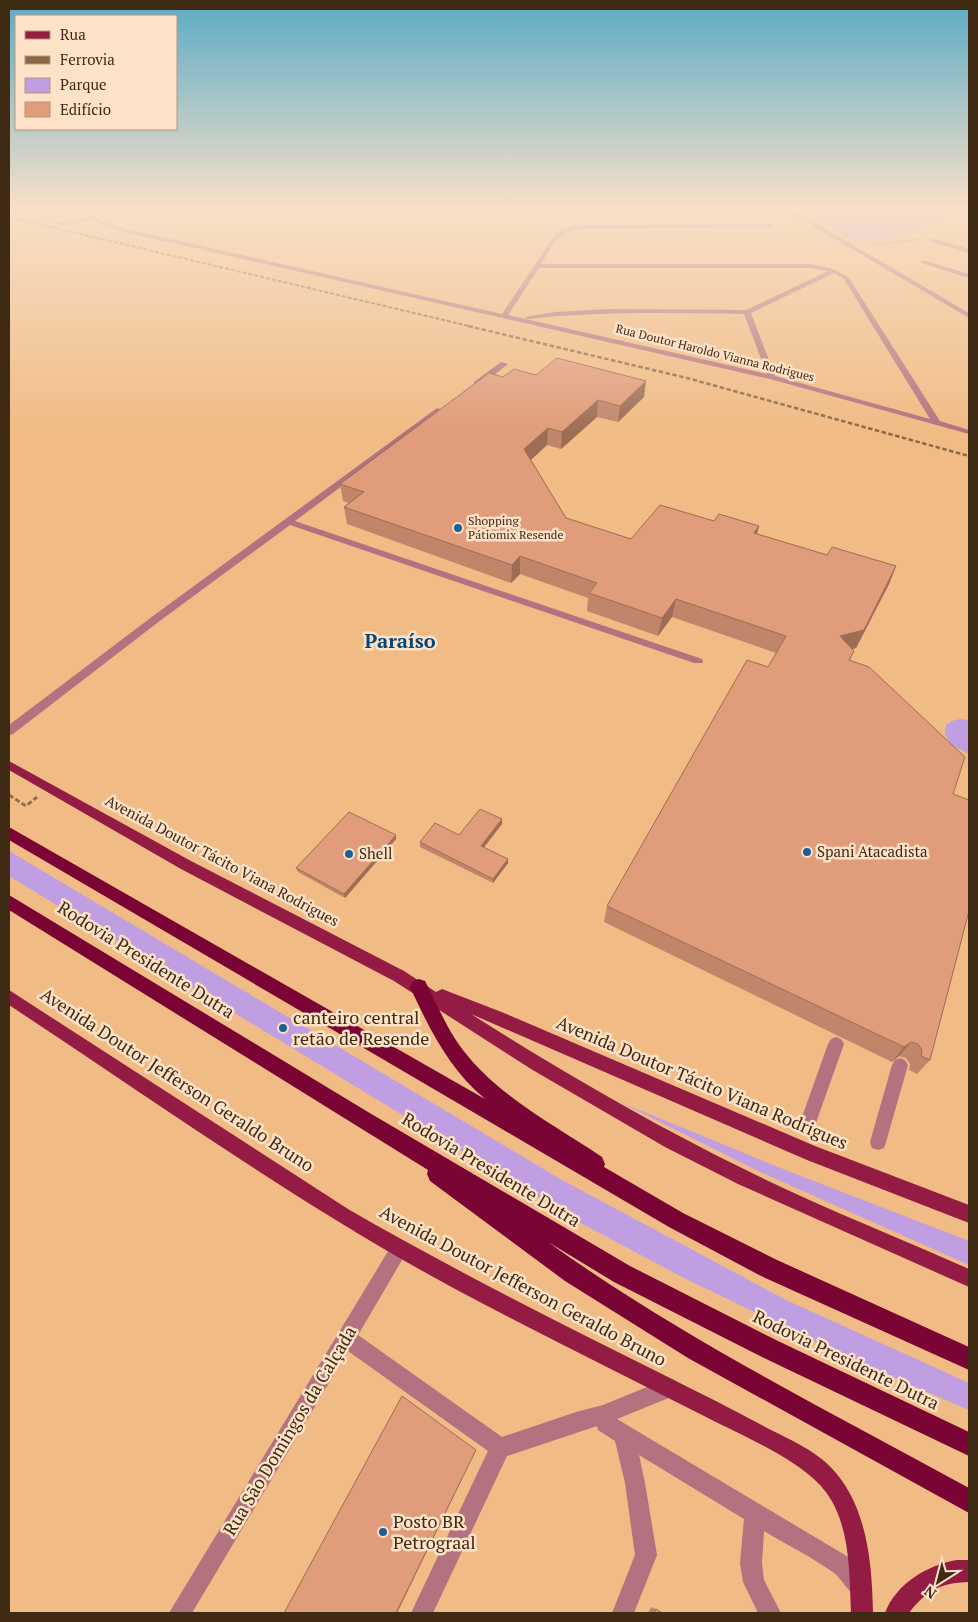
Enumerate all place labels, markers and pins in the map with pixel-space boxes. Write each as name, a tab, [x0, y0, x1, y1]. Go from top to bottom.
place label: Shopping Pátiomix Resende	[468, 513, 564, 542]
marker: Shopping Pátiomix Resende	[452, 522, 464, 534]
place label: Spani Atacadista	[817, 841, 928, 861]
place label: Shell	[359, 843, 392, 863]
marker: Spani Atacadista	[801, 846, 813, 858]
marker: Shell	[343, 848, 355, 860]
place label: canteiro central retão de Resende	[293, 1005, 429, 1050]
marker: canteiro central retão de Resende	[277, 1022, 289, 1034]
place label: Posto BR Petrograal	[393, 1509, 476, 1554]
marker: Posto BR Petrograal	[377, 1526, 389, 1538]

